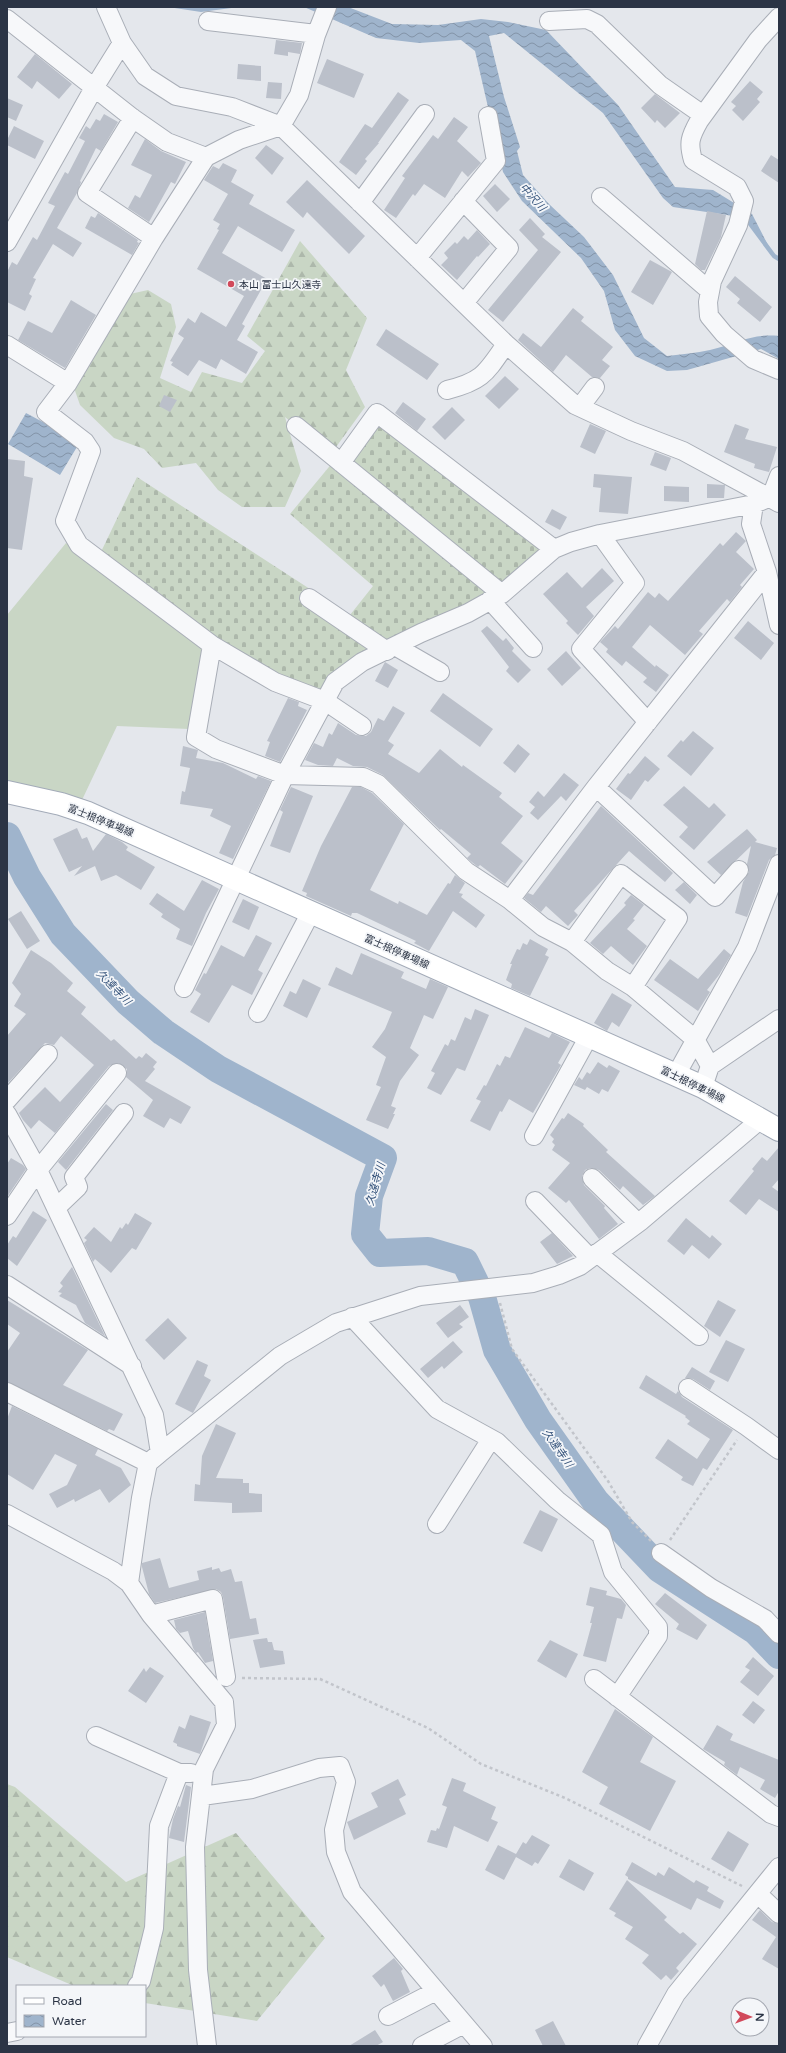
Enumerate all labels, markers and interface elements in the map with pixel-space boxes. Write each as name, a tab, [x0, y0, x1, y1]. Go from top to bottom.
water label: 中沢川	[517, 181, 549, 215]
marker: 本山 富士山久遠寺	[226, 279, 236, 289]
place label: 本山 富士山久遠寺	[239, 279, 322, 291]
street label: 富士根停車場線	[66, 802, 135, 840]
street label: 富士根停車場線	[362, 932, 431, 972]
water label: 久遠寺川	[94, 967, 134, 1008]
street label: 富士根停車場線	[658, 1064, 727, 1106]
water label: 久遠寺川	[363, 1160, 388, 1207]
water label: 久遠寺川	[540, 1427, 576, 1471]
legend	[16, 1985, 146, 2037]
text: Road	[52, 1994, 82, 2008]
north arrow	[730, 1997, 770, 2037]
text: N	[753, 2013, 766, 2022]
text: Water	[52, 2014, 87, 2028]

